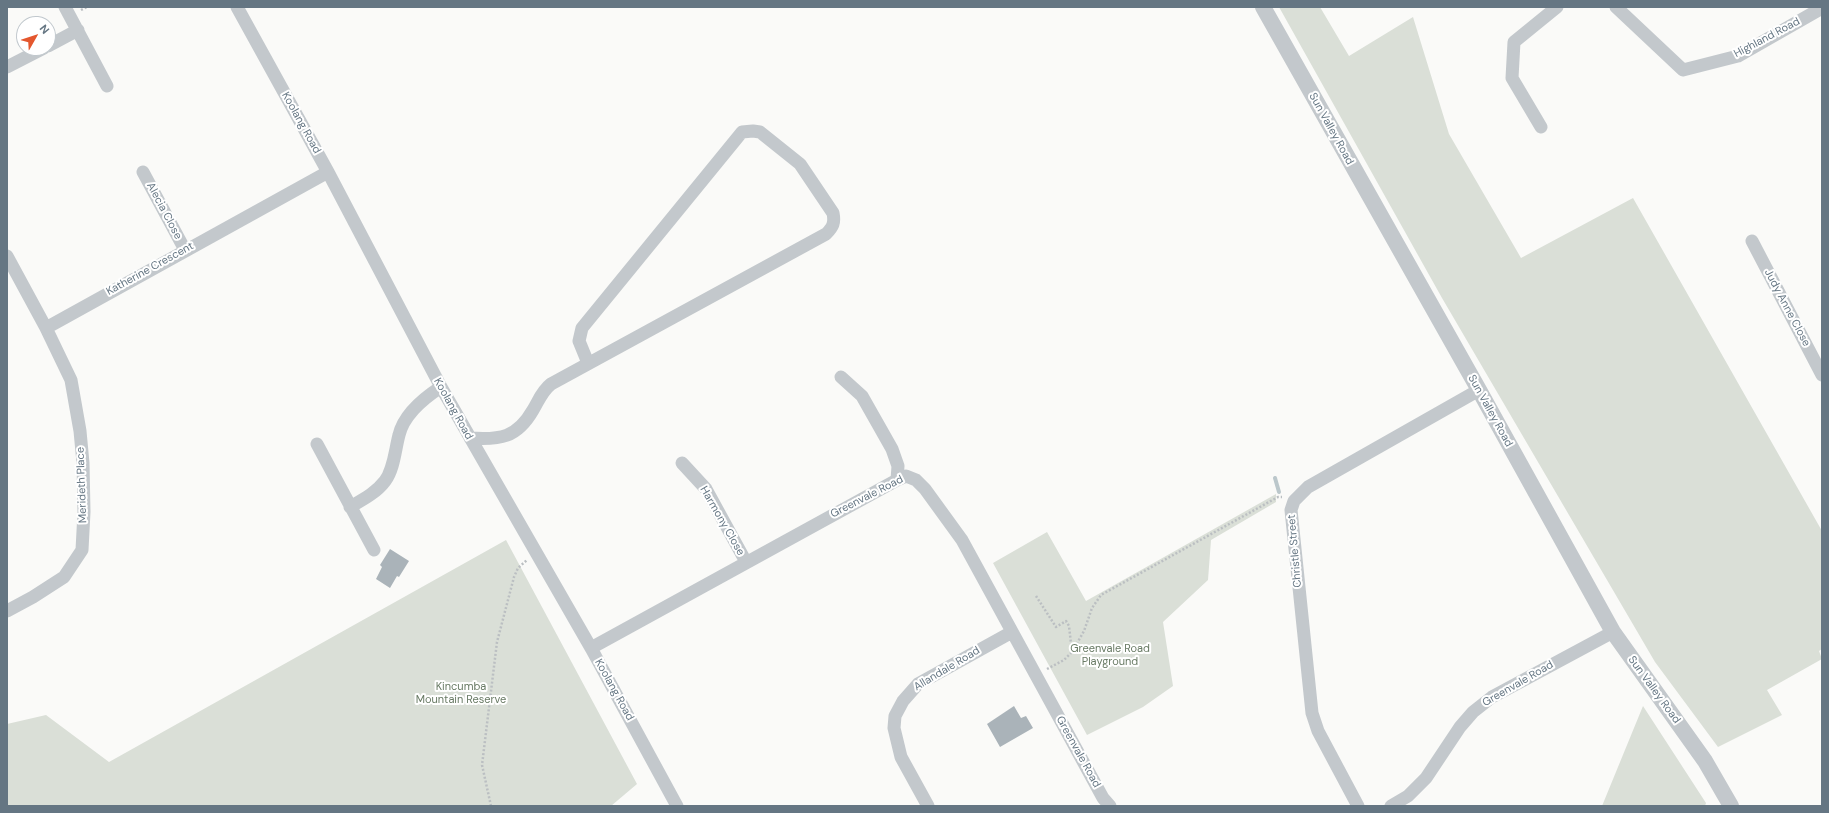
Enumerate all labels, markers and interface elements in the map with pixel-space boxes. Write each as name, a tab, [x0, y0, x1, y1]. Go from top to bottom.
street label: Highland Road	[1732, 15, 1802, 61]
north arrow	[16, 16, 56, 56]
text: N	[37, 22, 53, 37]
street label: Koolang Road	[279, 90, 323, 156]
street label: Sun Valley Road	[1306, 91, 1356, 167]
street label: Alecia Close	[144, 180, 184, 242]
street label: Katherine Crescent	[104, 240, 196, 298]
street label: Judy Anne Close	[1761, 267, 1813, 349]
street label: Sun Valley Road	[1465, 373, 1515, 449]
street label: Koolang Road	[431, 376, 475, 442]
street label: Merideth Place	[74, 447, 90, 523]
street label: Greenvale Road	[829, 473, 905, 521]
street label: Harmony Close	[697, 484, 747, 558]
street label: Christle Street	[1285, 514, 1305, 588]
park label: Greenvale Road Playground	[1070, 642, 1150, 668]
street label: Allandale Road	[912, 644, 982, 694]
street label: Sun Valley Road	[1625, 654, 1683, 726]
street label: Koolang Road	[592, 657, 636, 723]
street label: Greenvale Road	[1480, 658, 1556, 710]
park label: Kincumba Mountain Reserve	[416, 680, 506, 706]
street label: Greenvale Road	[1053, 714, 1103, 790]

